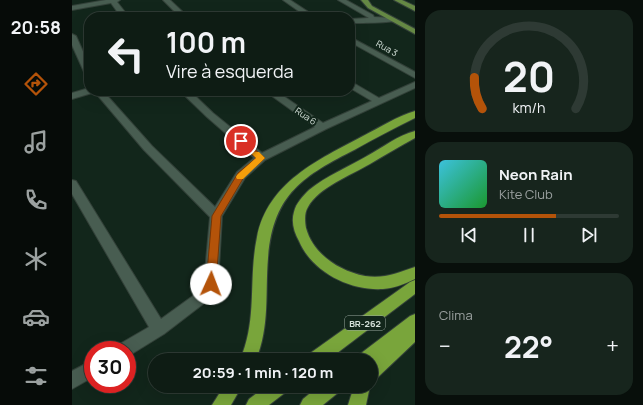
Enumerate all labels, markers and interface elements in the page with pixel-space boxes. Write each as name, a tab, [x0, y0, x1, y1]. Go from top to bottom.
text: 20:58	[11, 15, 61, 39]
text: 100 m	[166, 23, 246, 61]
icon: left	[100, 28, 152, 80]
street label: Rua 3	[374, 37, 400, 59]
text: 20	[503, 48, 555, 104]
text: Vire à esquerda	[166, 59, 294, 83]
icon: directions	[22, 70, 50, 98]
text: km/h	[512, 97, 546, 116]
street label: Rua 6	[293, 104, 320, 128]
pin	[224, 124, 258, 158]
icon: music	[22, 128, 50, 156]
icon: arrive	[230, 130, 252, 152]
text: Neon Rain	[499, 164, 573, 185]
text: Kite Club	[499, 185, 553, 203]
icon: phone	[22, 186, 50, 214]
icon: previous	[458, 224, 480, 246]
icon: pause	[518, 224, 540, 246]
icon: next	[578, 224, 600, 246]
icon: climate	[22, 245, 50, 273]
position arrow	[190, 263, 232, 305]
icon: car	[22, 303, 50, 331]
text: Clima	[439, 306, 473, 324]
road number: BR-262	[345, 316, 385, 330]
text: 22°	[504, 326, 553, 367]
text: −	[439, 331, 451, 361]
text: +	[606, 331, 619, 361]
speed limit sign: 30	[84, 341, 136, 393]
icon: filters	[22, 362, 50, 390]
text: 20:59 · 1 min · 120 m	[193, 362, 333, 383]

